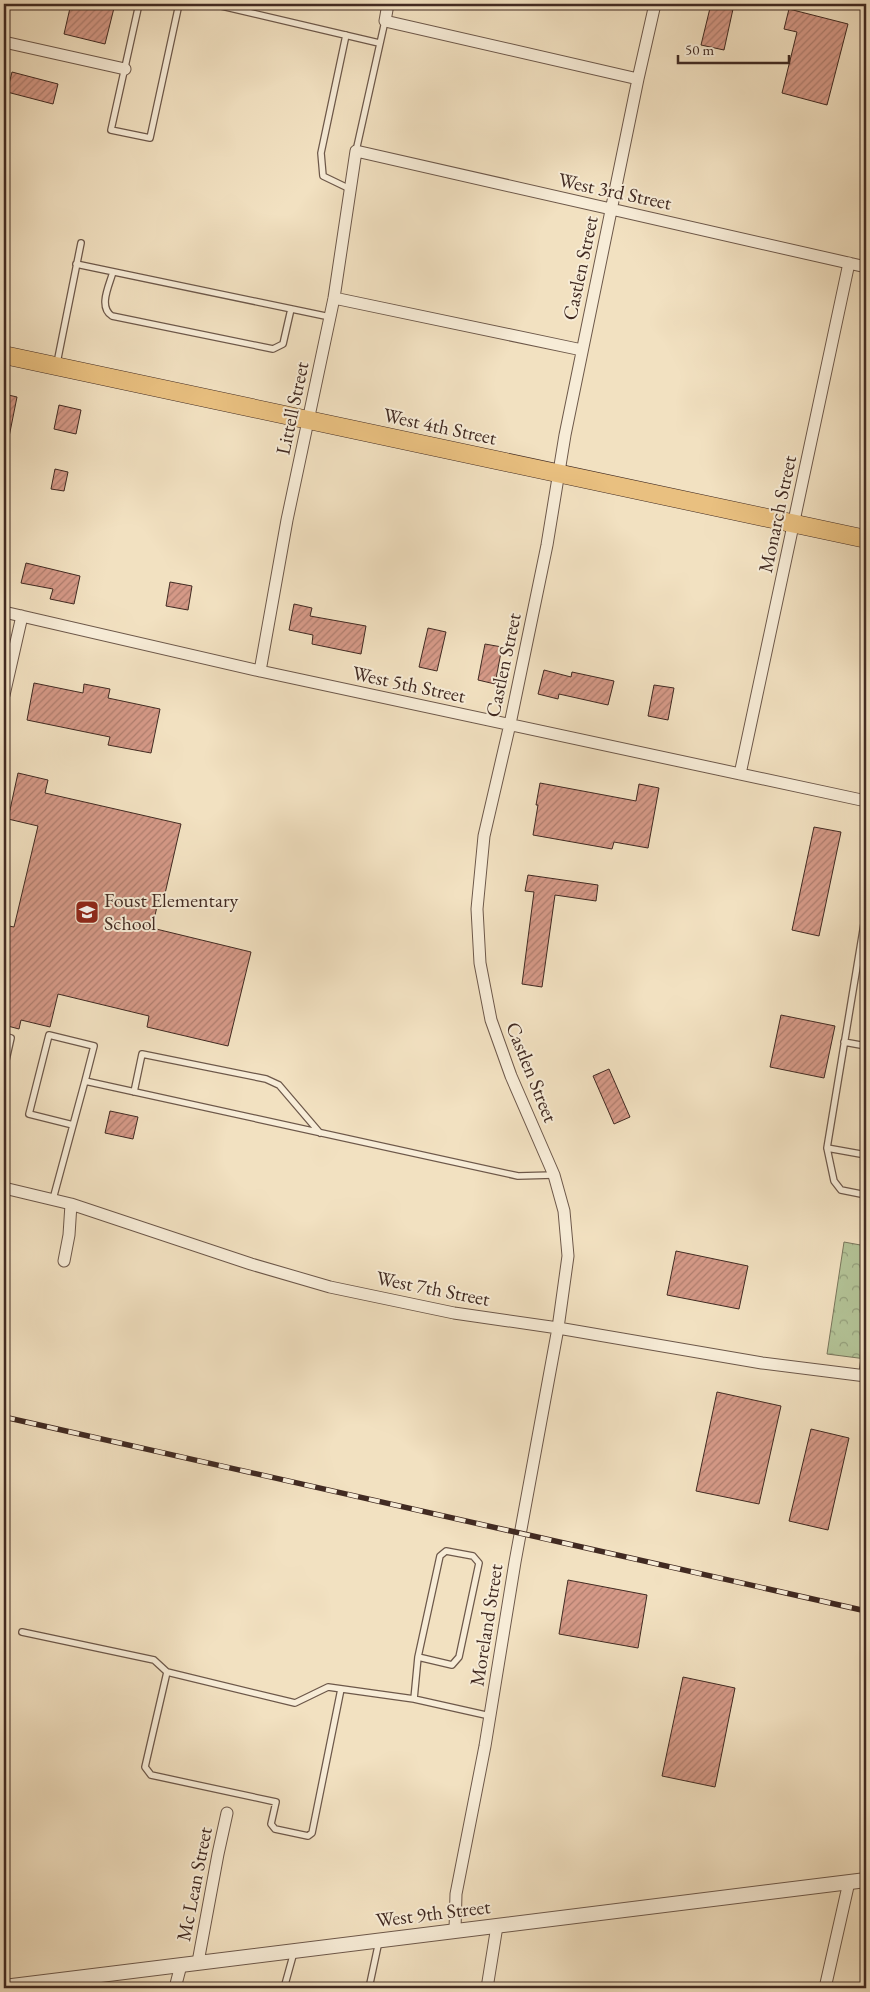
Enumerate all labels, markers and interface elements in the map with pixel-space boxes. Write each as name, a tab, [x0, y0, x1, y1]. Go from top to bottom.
scale bar	[678, 32, 789, 64]
text: 50 m	[685, 40, 714, 59]
street label: West 3rd Street	[556, 166, 675, 216]
street label: Castlen Street	[556, 213, 604, 323]
street label: Littell Street	[269, 358, 315, 457]
street label: West 4th Street	[381, 401, 500, 451]
street label: Monarch Street	[752, 452, 802, 575]
street label: Castlen Street	[479, 610, 527, 720]
street label: West 5th Street	[350, 659, 469, 709]
place label: Foust Elementary School	[104, 887, 239, 936]
school or university icon: Foust Elementary School	[74, 899, 100, 925]
street label: Castlen Street	[500, 1018, 564, 1127]
street label: West 7th Street	[374, 1264, 493, 1312]
street label: Moreland Street	[464, 1561, 509, 1688]
street label: Mc Lean Street	[170, 1824, 218, 1943]
street label: West 9th Street	[374, 1893, 492, 1933]

